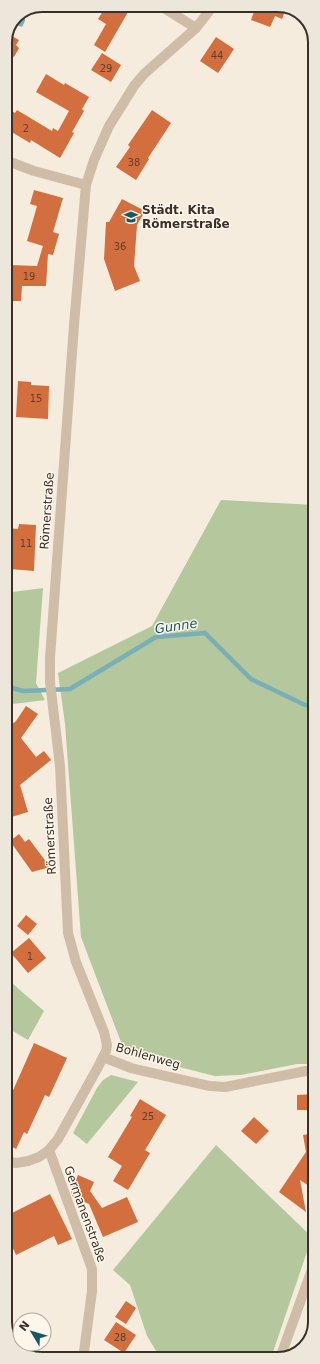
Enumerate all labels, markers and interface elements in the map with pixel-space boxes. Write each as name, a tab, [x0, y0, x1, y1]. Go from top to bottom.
house number: 44	[211, 50, 223, 61]
house number: 29	[100, 63, 112, 74]
house number: 2	[23, 123, 29, 134]
house number: 38	[128, 157, 140, 168]
place label: Städt. Kita Römerstraße	[142, 203, 230, 231]
school or university icon: Städt. Kita Römerstraße	[123, 209, 139, 225]
house number: 36	[114, 241, 126, 252]
house number: 19	[23, 271, 35, 282]
house number: 15	[30, 393, 42, 404]
street label: Römerstraße	[37, 472, 57, 550]
house number: 11	[20, 538, 32, 549]
water label: Gunne	[154, 616, 198, 636]
street label: Römerstraße	[41, 797, 59, 875]
house number: 1	[27, 951, 33, 962]
street label: Bohlenweg	[114, 1040, 182, 1072]
house number: 25	[142, 1111, 154, 1122]
street label: Germanenstraße	[61, 1164, 109, 1264]
north arrow	[12, 1312, 52, 1352]
text: N	[17, 1319, 32, 1334]
house number: 28	[114, 1332, 126, 1343]

